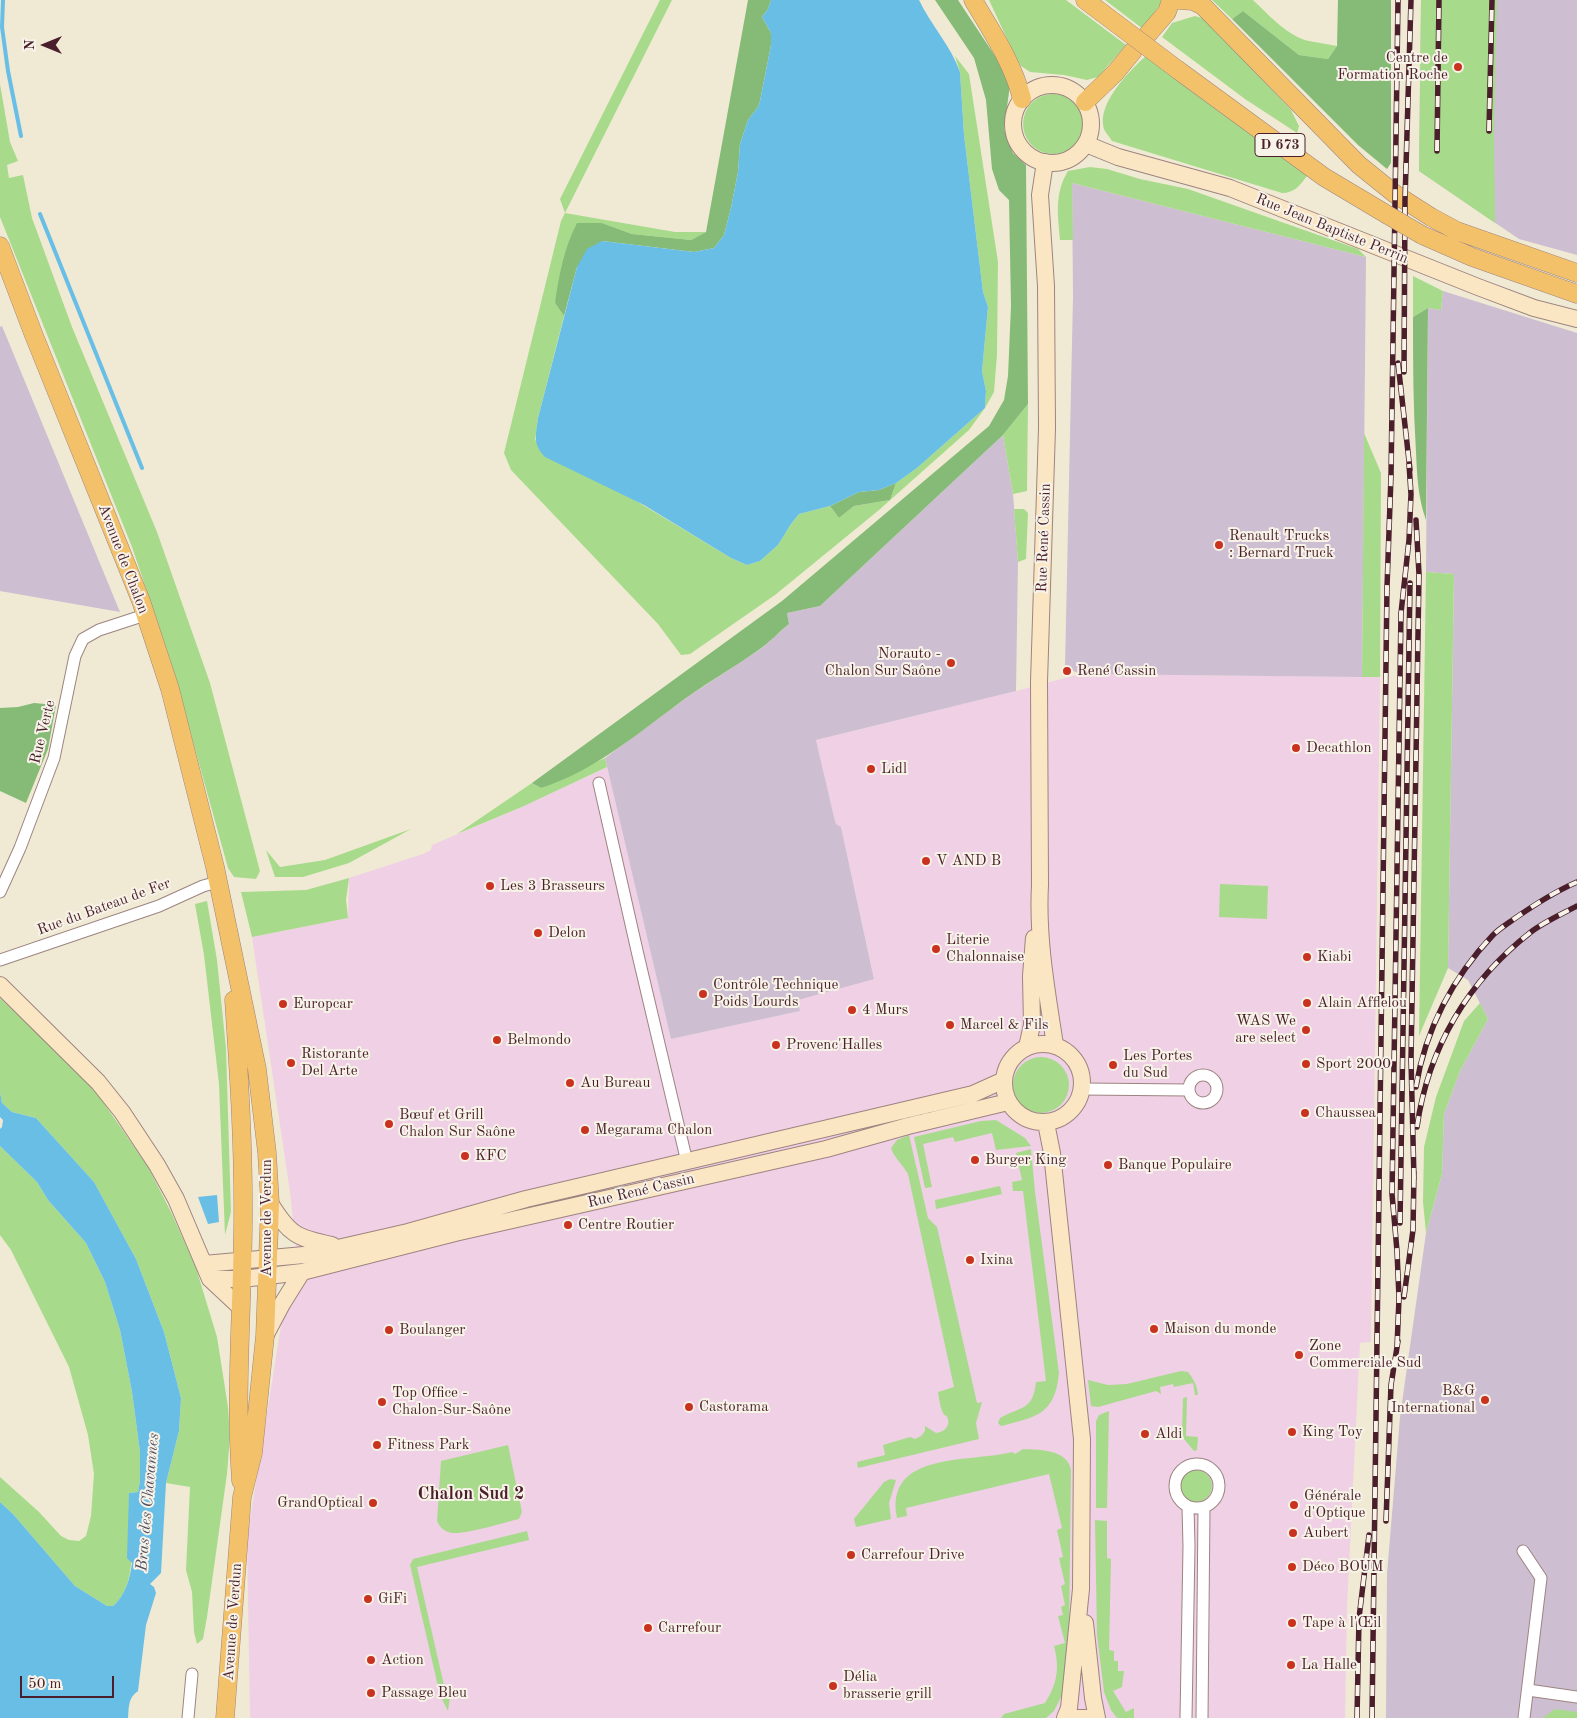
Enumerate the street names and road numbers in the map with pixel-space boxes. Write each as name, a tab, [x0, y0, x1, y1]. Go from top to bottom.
road number: D 673	[1255, 134, 1305, 156]
street label: Rue Jean Baptiste Perrin	[1253, 190, 1411, 268]
street label: Rue René Cassin	[1033, 483, 1055, 593]
street label: Avenue de Chalon	[94, 502, 152, 616]
street label: Rue Verte	[26, 698, 60, 766]
street label: Rue du Bateau de Fer	[35, 875, 173, 939]
street label: Avenue de Verdun	[258, 1159, 276, 1277]
street label: Rue René Cassin	[586, 1170, 696, 1212]
street label: Avenue de Verdun	[220, 1563, 246, 1681]

